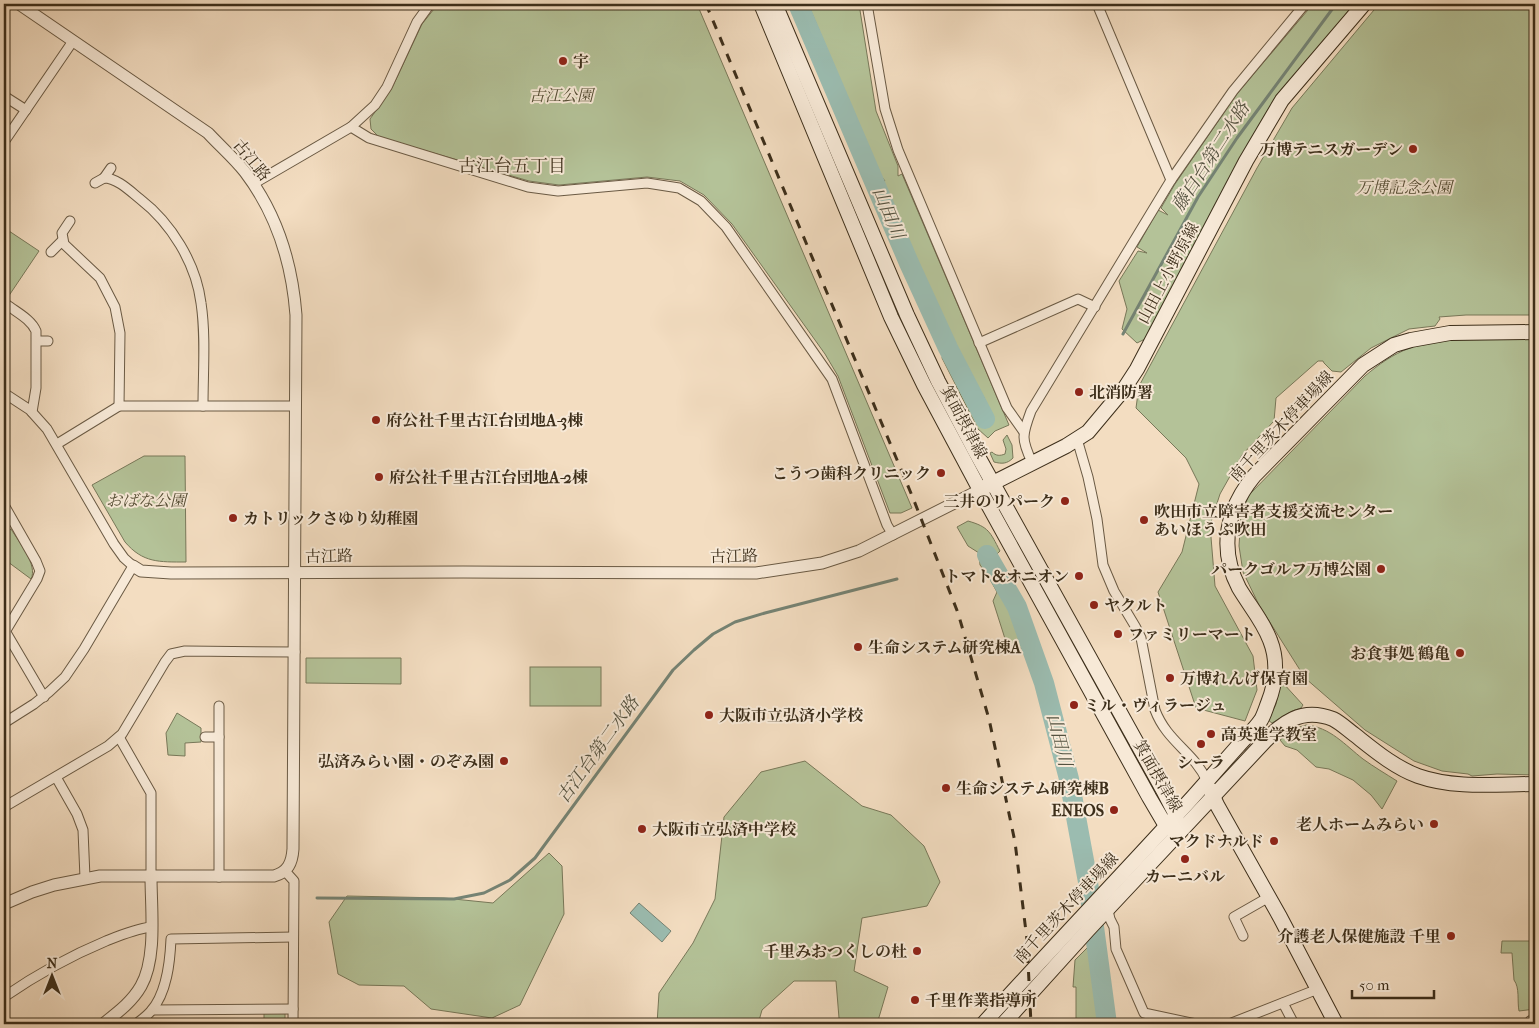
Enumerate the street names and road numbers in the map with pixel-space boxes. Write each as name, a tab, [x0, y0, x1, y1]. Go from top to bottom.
street label: 古江路	[230, 135, 274, 185]
street label: 山田上小野原線	[1133, 219, 1203, 327]
street label: 南千里茨木停車場線	[1225, 367, 1337, 485]
street label: 箕面摂津線	[937, 382, 991, 462]
street label: 古江路	[305, 546, 353, 566]
street label: 古江路	[710, 546, 758, 566]
street label: 箕面摂津線	[1130, 737, 1186, 815]
street label: 南千里茨木停車場線	[1010, 849, 1122, 967]

